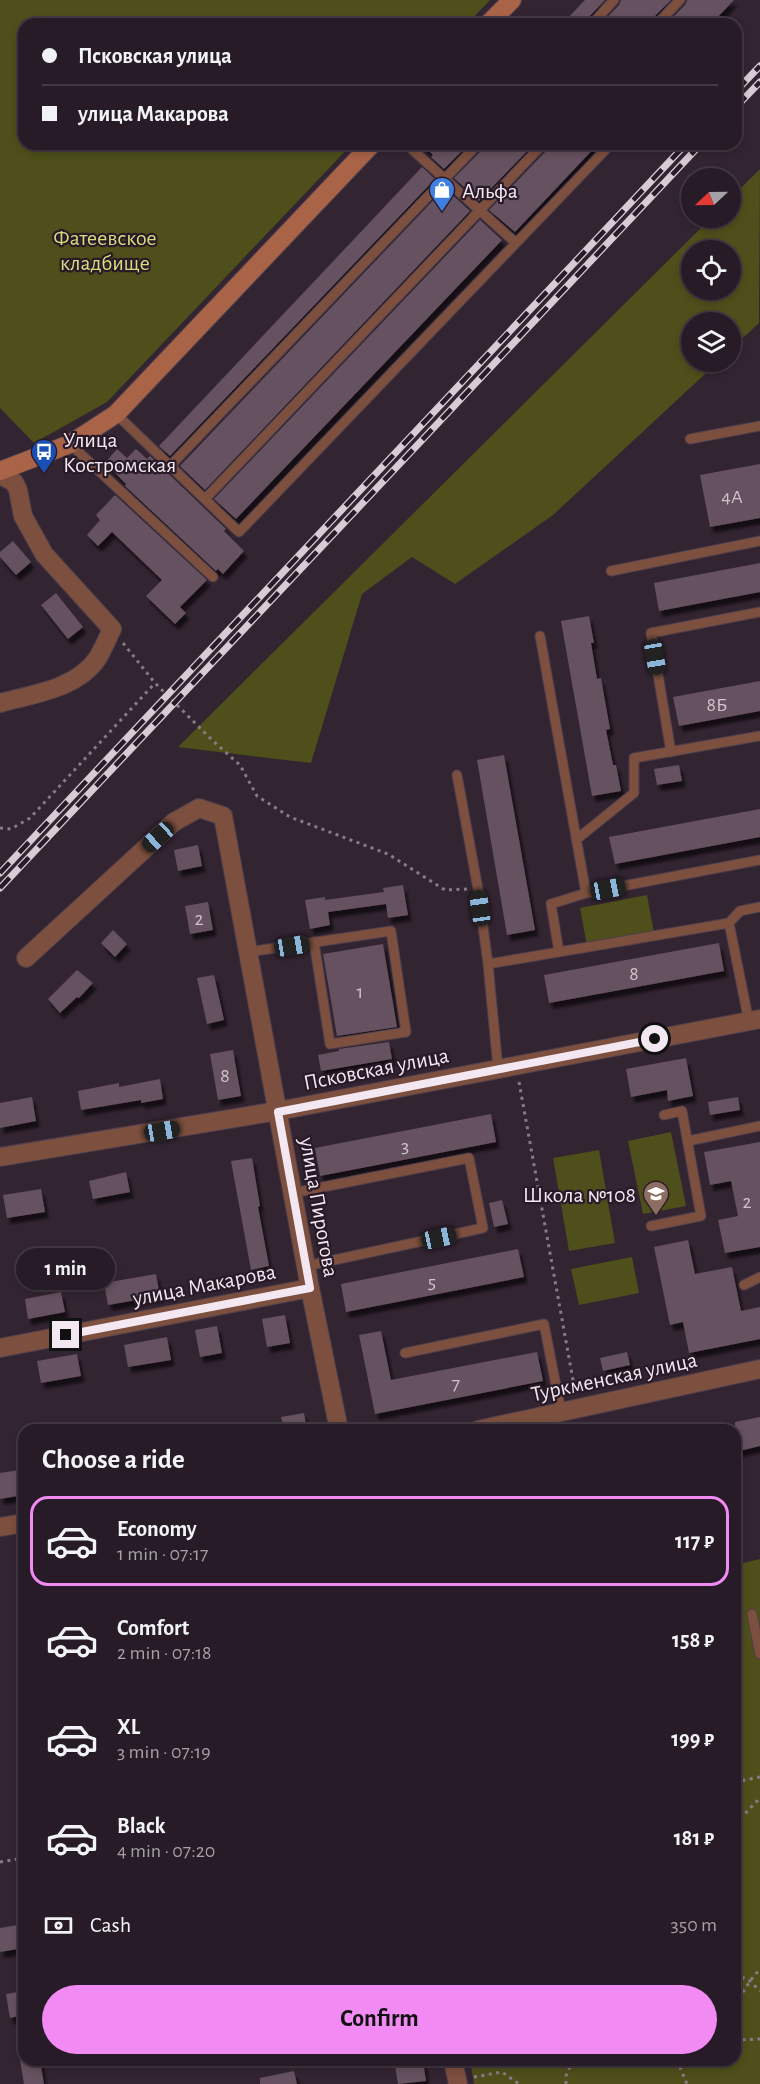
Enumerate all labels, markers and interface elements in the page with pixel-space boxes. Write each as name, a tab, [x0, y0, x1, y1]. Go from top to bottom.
text: Псковская улица	[78, 45, 232, 67]
text: улица Макарова	[78, 103, 229, 125]
north arrow	[681, 168, 741, 228]
map controls	[681, 168, 741, 372]
shop icon: Альфа	[427, 175, 457, 213]
place label: Альфа	[462, 180, 518, 202]
park label: Фатеевское кладбище	[53, 227, 157, 274]
button: locate	[681, 240, 741, 300]
button: layers	[681, 312, 741, 372]
place label: Улица Костромская	[63, 429, 176, 476]
bus stop icon: Улица Костромская	[29, 437, 59, 475]
house number: 4А	[721, 487, 743, 507]
car	[643, 638, 667, 676]
house number: 8Б	[707, 695, 727, 715]
car	[139, 818, 177, 856]
car	[589, 877, 627, 901]
car	[469, 889, 491, 927]
house number: 2	[194, 909, 204, 929]
car	[273, 934, 311, 958]
house number: 8	[629, 964, 639, 984]
house number: 1	[357, 982, 363, 1002]
route start	[641, 1025, 668, 1052]
street label: Псковская улица	[302, 1044, 451, 1094]
house number: 8	[220, 1066, 230, 1086]
car	[143, 1119, 181, 1143]
street label: улица Пирогова	[296, 1135, 342, 1279]
house number: 3	[401, 1136, 409, 1156]
school or university icon: Школа №108	[641, 1179, 671, 1217]
place label: Школа №108	[523, 1184, 636, 1206]
house number: 2	[742, 1192, 752, 1212]
car	[420, 1225, 458, 1251]
callout: 1 min	[16, 1248, 116, 1290]
text: 1 min	[44, 1259, 87, 1279]
street label: улица Макарова	[130, 1260, 278, 1310]
house number: 5	[428, 1272, 436, 1292]
route end	[52, 1321, 79, 1348]
street label: Туркменская улица	[529, 1349, 699, 1405]
house number: 7	[452, 1374, 460, 1394]
text: Choose a ride	[42, 1446, 185, 1473]
icon: car	[45, 1514, 99, 1568]
text: Economy	[117, 1518, 197, 1540]
text: 117 ₽	[675, 1530, 714, 1552]
text: 1 min · 07:17	[117, 1544, 208, 1564]
icon: car	[45, 1613, 99, 1667]
text: Comfort	[117, 1617, 189, 1639]
text: 158 ₽	[672, 1629, 714, 1651]
text: 2 min · 07:18	[117, 1643, 212, 1663]
icon: car	[45, 1712, 99, 1766]
text: XL	[117, 1716, 140, 1738]
text: 199 ₽	[671, 1728, 714, 1750]
text: 3 min · 07:19	[117, 1742, 211, 1762]
icon: car	[45, 1811, 99, 1865]
text: Black	[117, 1815, 165, 1837]
text: 181 ₽	[674, 1827, 714, 1849]
text: 4 min · 07:20	[117, 1841, 215, 1861]
icon: cash	[42, 1909, 75, 1942]
text: Cash	[90, 1914, 131, 1936]
text: 350 m	[671, 1915, 717, 1935]
button: Confirm	[42, 1985, 717, 2054]

